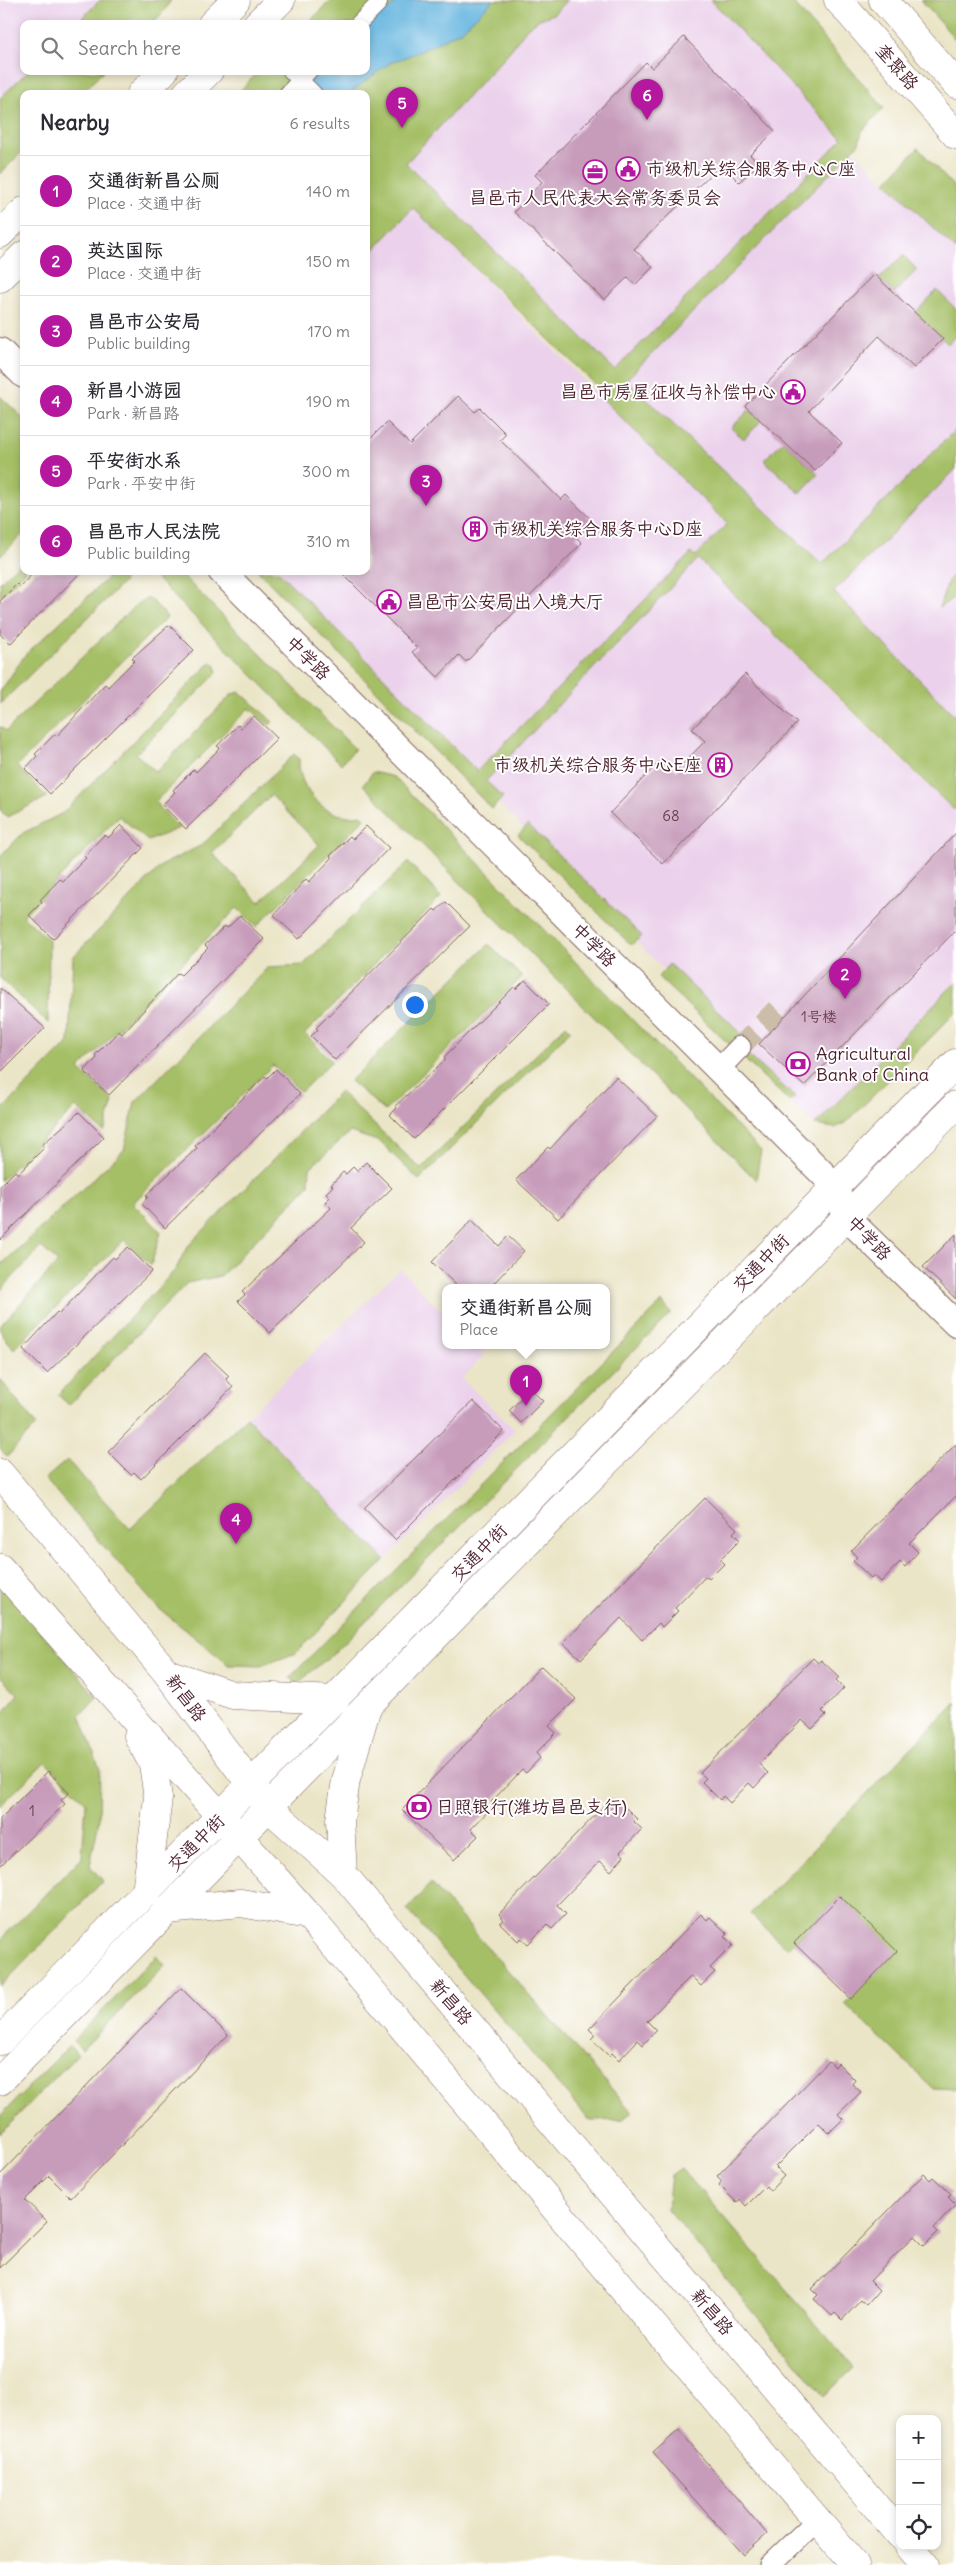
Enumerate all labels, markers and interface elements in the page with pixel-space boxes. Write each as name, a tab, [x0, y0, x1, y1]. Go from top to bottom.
search box	[20, 20, 370, 75]
icon: search	[38, 34, 66, 62]
text: Search here	[78, 36, 181, 60]
street label: 奎聚路	[871, 39, 924, 95]
pin: 6	[631, 79, 663, 120]
pin: 5	[386, 87, 418, 128]
text: Nearby	[40, 109, 110, 136]
text: 6 results	[289, 113, 350, 133]
public building icon: 市级机关综合服务中心C座	[615, 156, 641, 182]
place label: 市级机关综合服务中心C座	[646, 157, 856, 180]
office icon: 昌邑市人民代表大会常务委员会	[582, 159, 608, 185]
text: 交通街新昌公厕	[87, 168, 220, 192]
text: 1	[53, 181, 59, 201]
text: 140 m	[306, 181, 350, 201]
place label: 昌邑市人民代表大会常务委员会	[469, 186, 721, 209]
text: Place · 交通中街	[87, 193, 201, 213]
text: 英达国际	[87, 238, 163, 262]
text: 2	[52, 251, 60, 271]
text: 150 m	[306, 251, 350, 271]
text: Place · 交通中街	[87, 263, 201, 283]
text: 昌邑市公安局	[87, 309, 201, 333]
text: 3	[51, 321, 61, 341]
text: 170 m	[307, 321, 350, 341]
text: Public building	[87, 333, 190, 353]
text: 新昌小游园	[87, 378, 182, 402]
public building icon: 昌邑市房屋征收与补偿中心	[780, 379, 806, 405]
place label: 昌邑市房屋征收与补偿中心	[560, 380, 776, 403]
text: 4	[51, 391, 61, 411]
text: 190 m	[306, 391, 350, 411]
text: Park · 新昌路	[87, 403, 179, 423]
text: 平安街水系	[87, 448, 182, 472]
text: 5	[51, 461, 61, 481]
text: 300 m	[302, 461, 350, 481]
pin: 3	[410, 465, 442, 506]
text: Park · 平安中街	[87, 473, 195, 493]
building icon: 市级机关综合服务中心D座	[462, 516, 488, 542]
place label: 市级机关综合服务中心D座	[492, 517, 703, 540]
text: 昌邑市人民法院	[87, 519, 220, 543]
text: 6	[51, 531, 61, 551]
text: 310 m	[306, 531, 350, 551]
text: Public building	[87, 543, 190, 563]
public building icon: 昌邑市公安局出入境大厅	[376, 589, 402, 615]
place label: 昌邑市公安局出入境大厅	[406, 590, 604, 613]
street label: 中学路	[281, 630, 336, 685]
building icon: 市级机关综合服务中心E座	[707, 752, 733, 778]
place label: 市级机关综合服务中心E座	[493, 753, 702, 776]
house number: 68	[662, 806, 680, 825]
street label: 中学路	[567, 917, 622, 972]
pin: 2	[829, 958, 861, 999]
your location	[402, 992, 428, 1018]
house number: 1号楼	[801, 1007, 837, 1026]
place label: Agricultural Bank of China	[816, 1042, 929, 1086]
bank icon: Agricultural Bank of China	[785, 1051, 811, 1077]
street label: 中学路	[842, 1210, 896, 1265]
street label: 交通中街	[727, 1229, 794, 1297]
popup	[442, 1284, 610, 1349]
text: 交通街新昌公厕	[459, 1295, 593, 1319]
text: Place	[459, 1319, 498, 1339]
pin: 1	[510, 1365, 542, 1406]
pin: 4	[220, 1503, 252, 1544]
street label: 交通中街	[445, 1519, 512, 1587]
street label: 新昌路	[161, 1669, 212, 1726]
bank icon: 日照银行(潍坊昌邑支行)	[406, 1794, 432, 1820]
place label: 日照银行(潍坊昌邑支行)	[436, 1795, 627, 1818]
house number: 1	[29, 1801, 35, 1820]
street label: 交通中街	[162, 1809, 229, 1876]
street label: 新昌路	[425, 1974, 478, 2030]
street label: 新昌路	[686, 2284, 739, 2340]
map controls	[896, 2415, 941, 2550]
button: +	[896, 2415, 941, 2460]
button: −	[896, 2460, 941, 2505]
button: locate	[896, 2505, 941, 2550]

